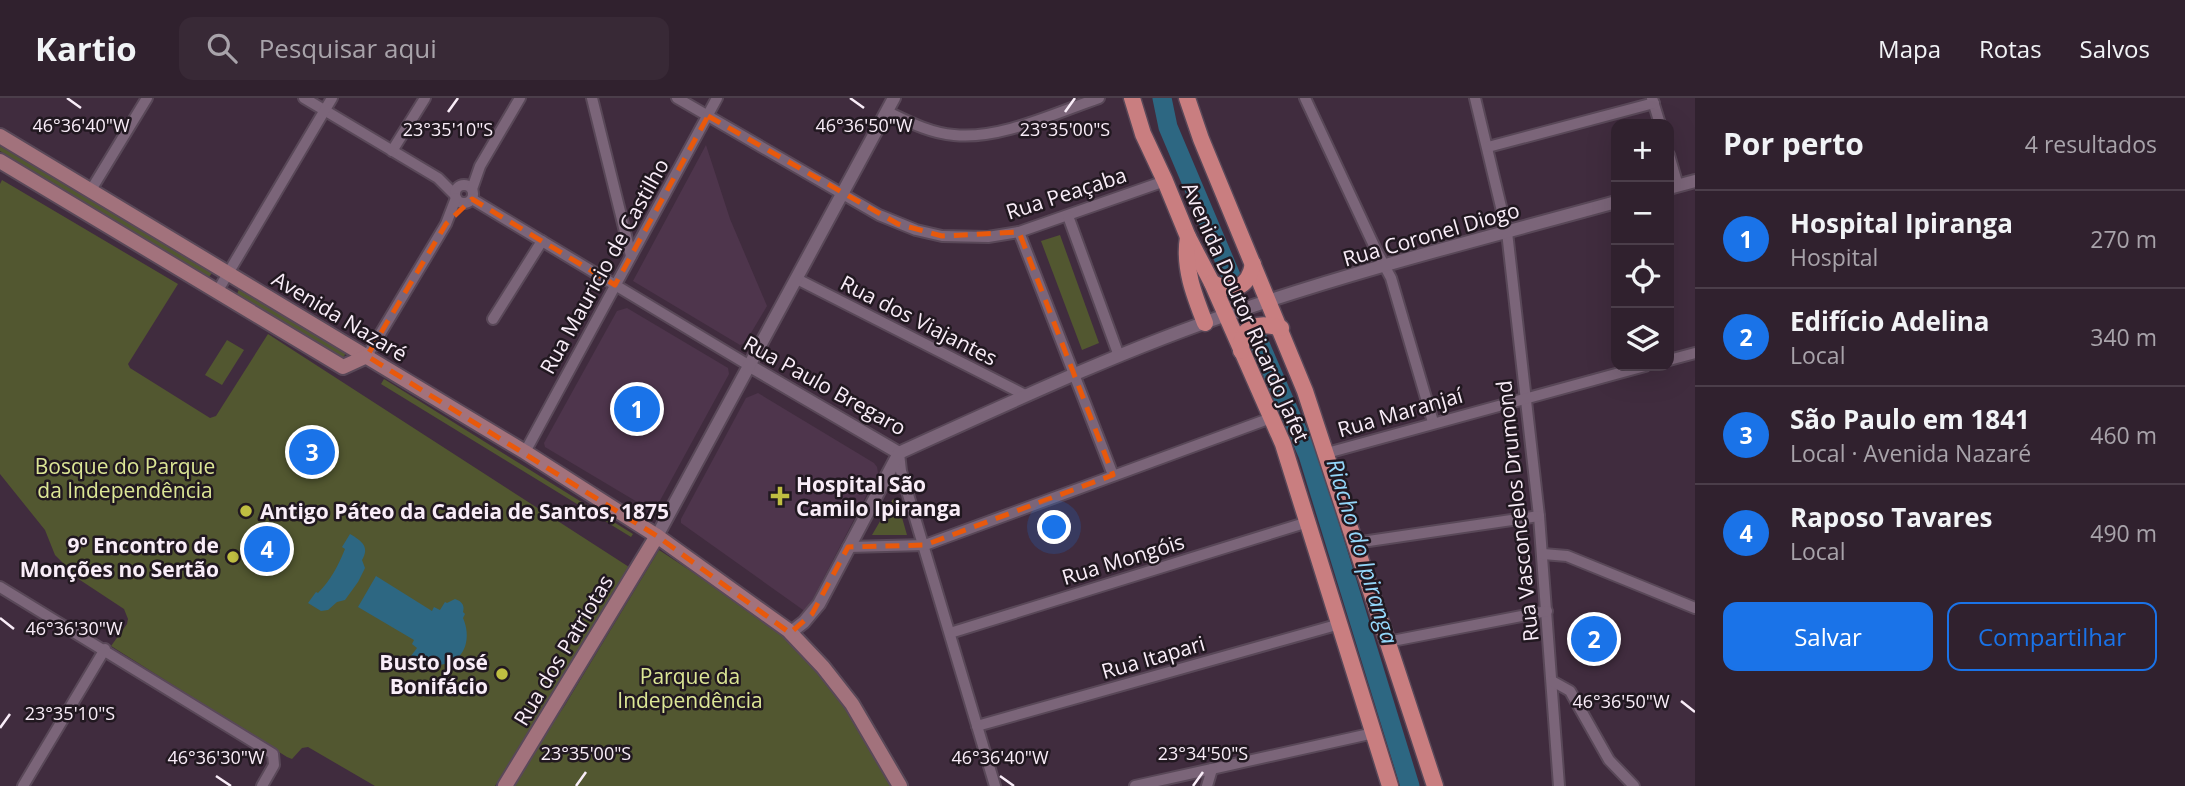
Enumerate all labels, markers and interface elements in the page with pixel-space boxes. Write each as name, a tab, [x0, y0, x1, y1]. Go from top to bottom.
search box	[179, 17, 669, 80]
text: Kartio	[35, 26, 137, 71]
icon: search	[203, 29, 241, 67]
text: Pesquisar aqui	[259, 30, 437, 66]
text: Mapa	[1878, 32, 1941, 65]
text: Rotas	[1979, 32, 2042, 65]
text: Salvos	[2080, 32, 2150, 65]
text: 46°36'40"W	[32, 113, 130, 137]
text: 46°36'50"W	[815, 113, 913, 137]
text: 23°35'10"S	[403, 117, 493, 141]
text: 23°35'00"S	[1020, 117, 1110, 141]
map controls	[1611, 119, 1674, 371]
button: +	[1611, 119, 1674, 182]
text: Por perto	[1723, 123, 1864, 164]
text: 4 resultados	[2025, 128, 2157, 160]
street label: Rua Mauricio de Castilho	[533, 153, 675, 379]
street label: Rua Peaçaba	[1002, 160, 1130, 226]
street label: Avenida Doutor Ricardo Jafet	[1176, 178, 1316, 446]
button: −	[1611, 182, 1674, 245]
street label: Rua Coronel Diogo	[1339, 195, 1523, 273]
text: Hospital Ipiranga	[1790, 205, 2013, 241]
text: 1	[1739, 223, 1753, 255]
text: 270 m	[2090, 223, 2157, 255]
text: Hospital	[1790, 241, 1878, 273]
button: locate	[1611, 245, 1674, 308]
street label: Avenida Nazaré	[267, 265, 413, 367]
street label: Rua dos Viajantes	[836, 268, 1002, 372]
text: Edifício Adelina	[1790, 303, 1990, 339]
button: layers	[1611, 308, 1674, 371]
text: 2	[1739, 321, 1753, 353]
text: 340 m	[2090, 321, 2157, 353]
street label: Rua Paulo Bregaro	[739, 329, 911, 441]
text: Local	[1790, 339, 1845, 371]
street label: Rua Vasconcelos Drumond	[1489, 379, 1545, 643]
street label: Rua Maranjaí	[1334, 381, 1466, 443]
pin: 1	[614, 383, 660, 435]
text: São Paulo em 1841	[1790, 401, 2030, 437]
text: 3	[1739, 419, 1753, 451]
text: 460 m	[2090, 419, 2157, 451]
pin: 3	[289, 426, 335, 478]
text: Local · Avenida Nazaré	[1790, 437, 2031, 469]
park label: Bosque do Parque da Independência	[35, 452, 215, 504]
water label: Riacho do Ipiranga	[1320, 454, 1406, 648]
place label: Hospital São Camilo Ipiranga	[796, 470, 961, 522]
marker: Hospital São Camilo Ipiranga	[770, 486, 790, 506]
place label: Antigo Páteo da Cadeia de Santos, 1875	[260, 497, 669, 525]
text: Raposo Tavares	[1790, 499, 1993, 535]
marker: Antigo Páteo da Cadeia de Santos, 1875	[238, 503, 254, 519]
your location	[1037, 510, 1071, 544]
text: 4	[1739, 517, 1753, 549]
text: 490 m	[2090, 517, 2157, 549]
pin: 4	[244, 523, 290, 575]
street label: Rua Mongóis	[1058, 527, 1188, 591]
place label: 9º Encontro de Monções no Sertão	[20, 531, 219, 583]
text: Local	[1790, 535, 1845, 567]
marker: 9º Encontro de Monções no Sertão	[225, 549, 241, 565]
street label: Rua dos Patriotas	[507, 569, 619, 731]
button: Salvar	[1723, 602, 1933, 671]
button: Compartilhar	[1947, 602, 2157, 671]
pin: 2	[1571, 613, 1617, 665]
text: 46°36'30"W	[25, 616, 123, 640]
street label: Rua Itapari	[1098, 629, 1208, 685]
place label: Busto José Bonifácio	[379, 648, 488, 700]
park label: Parque da Independência	[617, 662, 763, 714]
marker: Busto José Bonifácio	[494, 666, 510, 682]
text: 46°36'50"W	[1572, 689, 1670, 713]
text: 23°35'10"S	[25, 701, 115, 725]
text: 23°35'00"S	[541, 741, 631, 765]
text: 23°34'50"S	[1158, 741, 1248, 765]
text: 46°36'30"W	[167, 745, 265, 769]
text: 46°36'40"W	[951, 745, 1049, 769]

